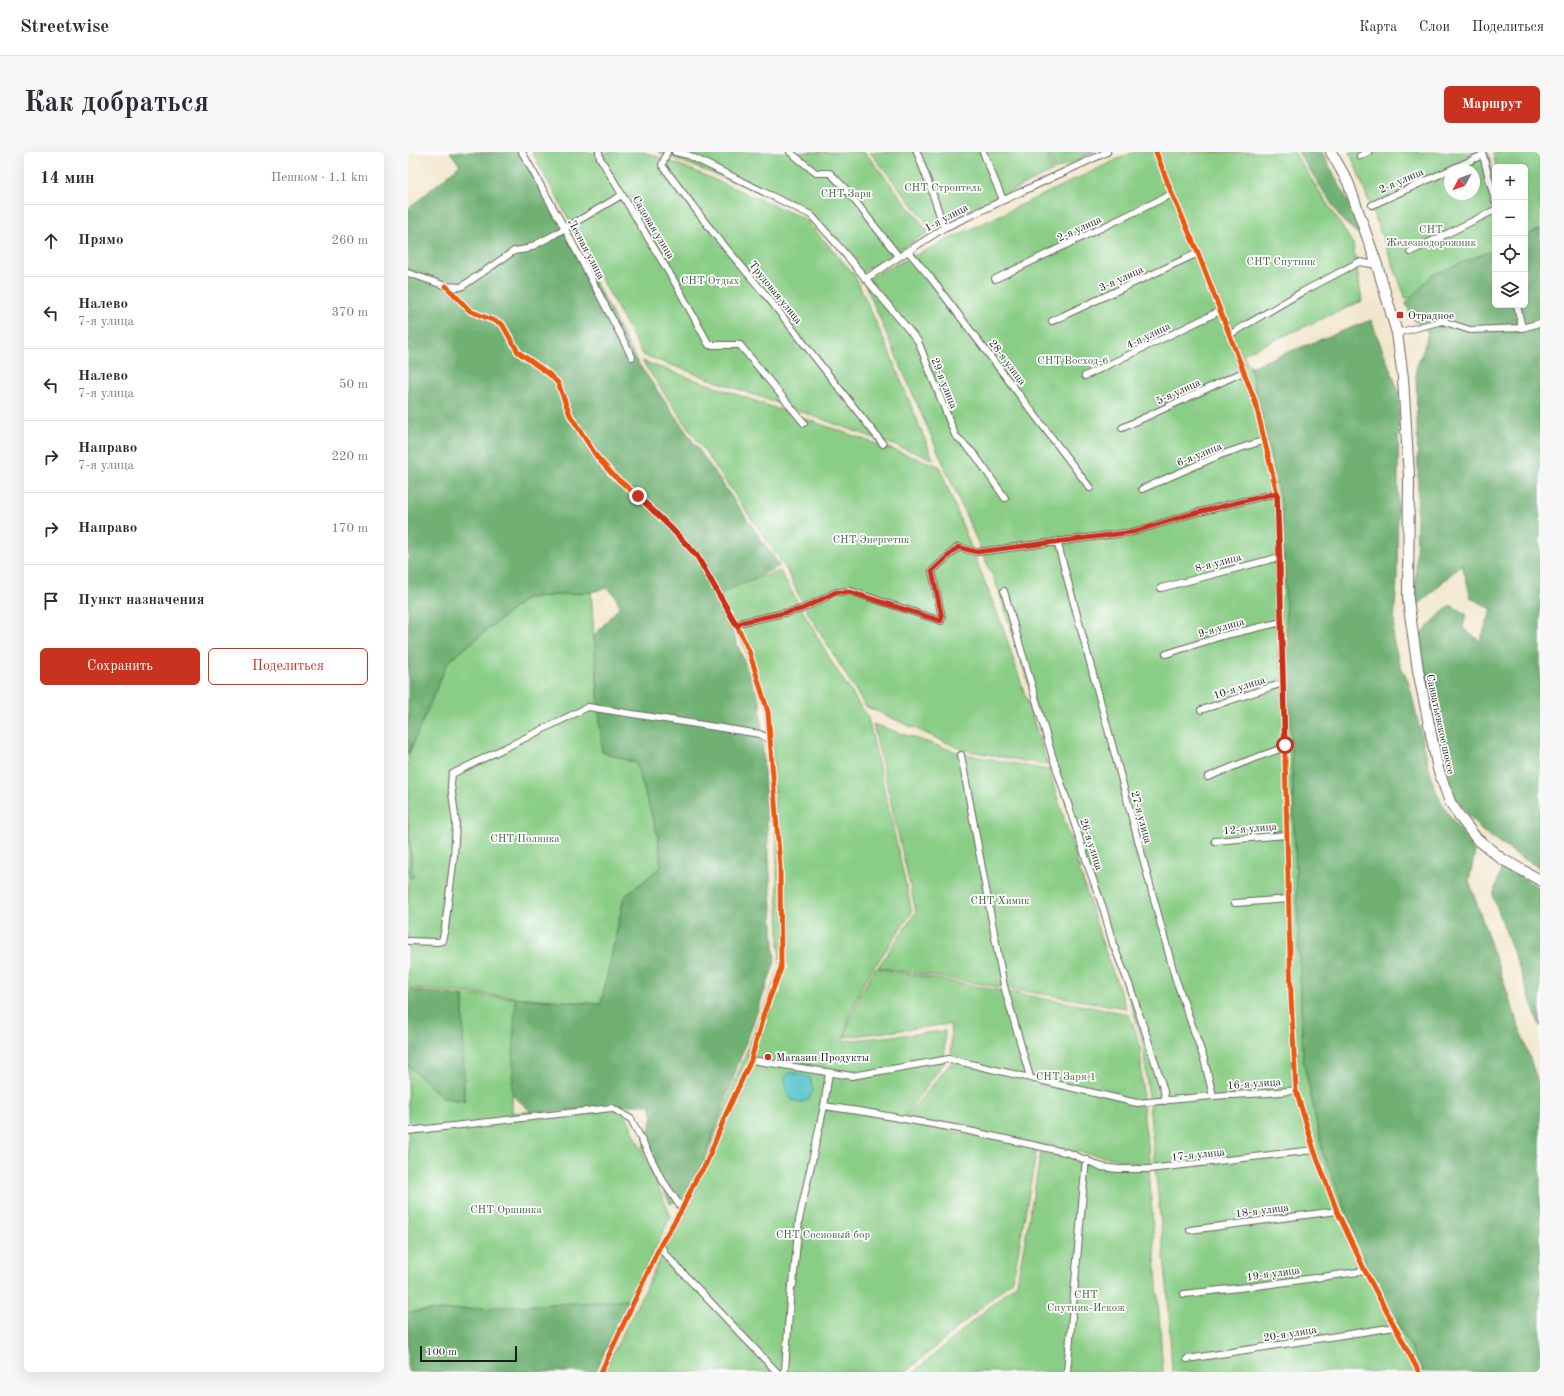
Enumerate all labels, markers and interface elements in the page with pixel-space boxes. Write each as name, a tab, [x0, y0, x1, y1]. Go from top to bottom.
text: Streetwise	[20, 18, 109, 37]
text: Карта	[1359, 20, 1397, 34]
text: Слои	[1419, 20, 1450, 34]
text: Поделиться	[1472, 20, 1544, 34]
button: Маршрут	[1444, 86, 1540, 123]
text: Как добраться	[24, 90, 209, 118]
north arrow	[1444, 164, 1480, 200]
map controls	[1492, 164, 1528, 308]
button: +	[1492, 164, 1528, 200]
street label: 2-я улица	[1378, 166, 1426, 196]
text: 14 мин	[40, 170, 95, 187]
text: Пешком · 1.1 km	[271, 171, 368, 184]
park label: СНТ Строитель	[904, 183, 982, 194]
park label: СНТ Заря	[821, 189, 872, 200]
street label: Садовая улица	[630, 194, 676, 262]
button: −	[1492, 200, 1528, 236]
street label: 1-я улица	[923, 202, 971, 234]
street label: 2-я улица	[1056, 214, 1104, 244]
street label: Лесная улица	[565, 218, 606, 282]
park label: СНТ Железнодорожник	[1386, 225, 1477, 249]
icon: ahead	[40, 230, 62, 252]
text: Прямо	[78, 233, 124, 248]
text: 260 m	[331, 234, 368, 247]
button: locate	[1492, 236, 1528, 272]
park label: СНТ Спутник	[1247, 257, 1316, 268]
street label: Трудовая улица	[746, 260, 804, 327]
street label: 3-я улица	[1098, 264, 1146, 294]
button: layers	[1492, 272, 1528, 308]
park label: СНТ Отдых	[681, 276, 739, 287]
text: Налево	[78, 297, 128, 312]
icon: left	[40, 302, 62, 324]
text: 370 m	[331, 306, 368, 319]
marker: Отрадное	[1395, 310, 1405, 320]
place label: Отрадное	[1408, 311, 1454, 322]
text: 7-я улица	[78, 315, 134, 328]
street label: 4-я улица	[1125, 321, 1173, 352]
street label: 28-я улица	[986, 338, 1028, 388]
park label: СНТ Восход-6	[1037, 356, 1109, 367]
street label: 29-я улица	[928, 357, 959, 411]
text: Налево	[78, 369, 128, 384]
icon: left	[40, 374, 62, 396]
street label: 5-я улица	[1155, 377, 1203, 407]
text: 50 m	[339, 378, 368, 391]
text: 7-я улица	[78, 387, 134, 400]
text: Направо	[78, 441, 137, 456]
street label: 6-я улица	[1176, 441, 1224, 469]
icon: right	[40, 446, 62, 468]
text: 220 m	[331, 450, 368, 463]
text: 7-я улица	[78, 459, 134, 472]
route end	[629, 487, 647, 505]
icon: right	[40, 518, 62, 540]
text: Направо	[78, 521, 137, 536]
text: 170 m	[331, 522, 368, 535]
park label: СНТ Энергетик	[833, 535, 910, 546]
street label: 8-я улица	[1194, 552, 1243, 575]
icon: arrive	[40, 590, 62, 612]
text: Пункт назначения	[78, 593, 205, 608]
street label: 9-я улица	[1197, 616, 1246, 640]
button: Сохранить	[40, 648, 200, 685]
button: Поделиться	[208, 648, 368, 685]
street label: Савватьевское шоссе	[1424, 673, 1456, 775]
street label: 10-я улица	[1212, 675, 1267, 702]
route start	[1276, 736, 1294, 754]
street label: 27-я улица	[1128, 790, 1153, 845]
street label: 26-я улица	[1077, 817, 1104, 872]
street label: 12-я улица	[1223, 822, 1278, 837]
park label: СНТ Полянка	[490, 834, 560, 845]
park label: СНТ Химик	[971, 896, 1030, 907]
marker: Магазин Продукты	[763, 1052, 773, 1062]
place label: Магазин Продукты	[776, 1053, 869, 1064]
park label: СНТ Заря 1	[1036, 1072, 1096, 1083]
street label: 16-я улица	[1227, 1077, 1282, 1092]
street label: 17-я улица	[1171, 1147, 1226, 1164]
street label: 18-я улица	[1235, 1203, 1290, 1220]
park label: СНТ Оршинка	[470, 1205, 542, 1216]
park label: СНТ Сосновый бор	[776, 1230, 870, 1241]
street label: 19-я улица	[1246, 1265, 1301, 1284]
park label: СНТ Спутник-Искож	[1047, 1290, 1125, 1314]
street label: 20-я улица	[1263, 1325, 1318, 1344]
scale bar	[420, 1344, 517, 1363]
text: 100 m	[426, 1347, 457, 1358]

